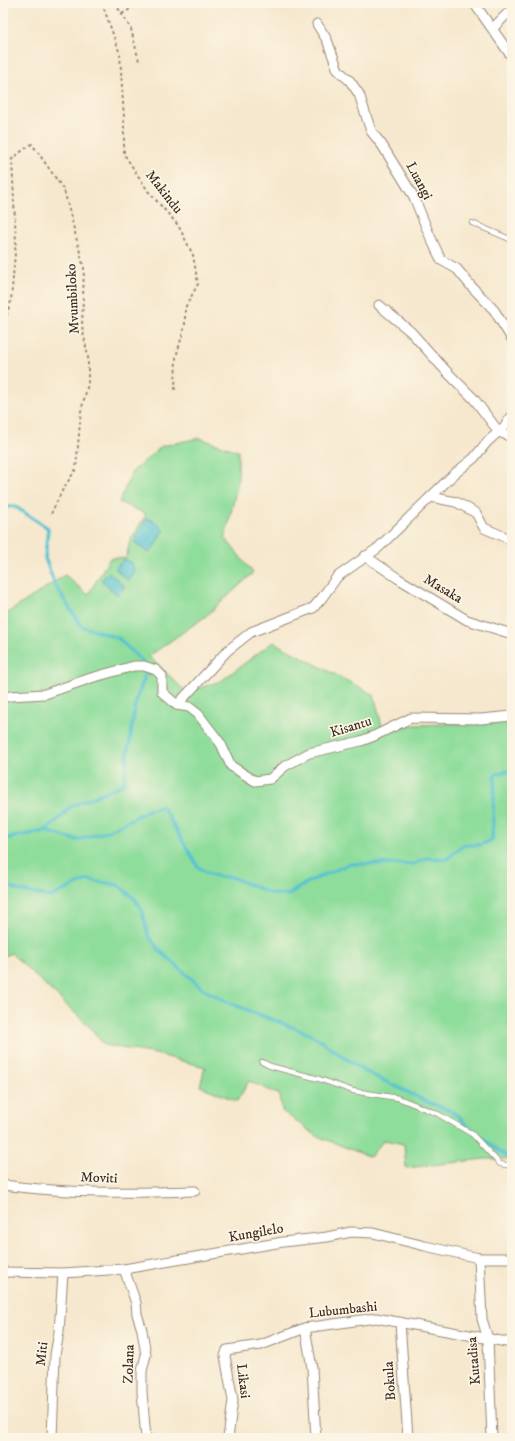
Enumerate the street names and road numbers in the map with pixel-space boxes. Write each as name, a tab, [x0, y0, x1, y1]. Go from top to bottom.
street label: Luangi	[402, 159, 437, 203]
street label: Makindu	[141, 167, 187, 218]
street label: Mvumbiloko	[62, 263, 84, 335]
street label: Masaka	[420, 570, 466, 608]
street label: Kisantu	[328, 712, 374, 742]
street label: Moviti	[80, 1168, 118, 1188]
street label: Kungilelo	[227, 1219, 285, 1247]
street label: Lubumbashi	[308, 1297, 379, 1323]
street label: Kutadisa	[463, 1336, 485, 1386]
street label: Miti	[32, 1341, 52, 1367]
street label: Zolana	[119, 1344, 139, 1384]
street label: Bokula	[380, 1361, 400, 1401]
street label: Likasi	[232, 1363, 254, 1400]

